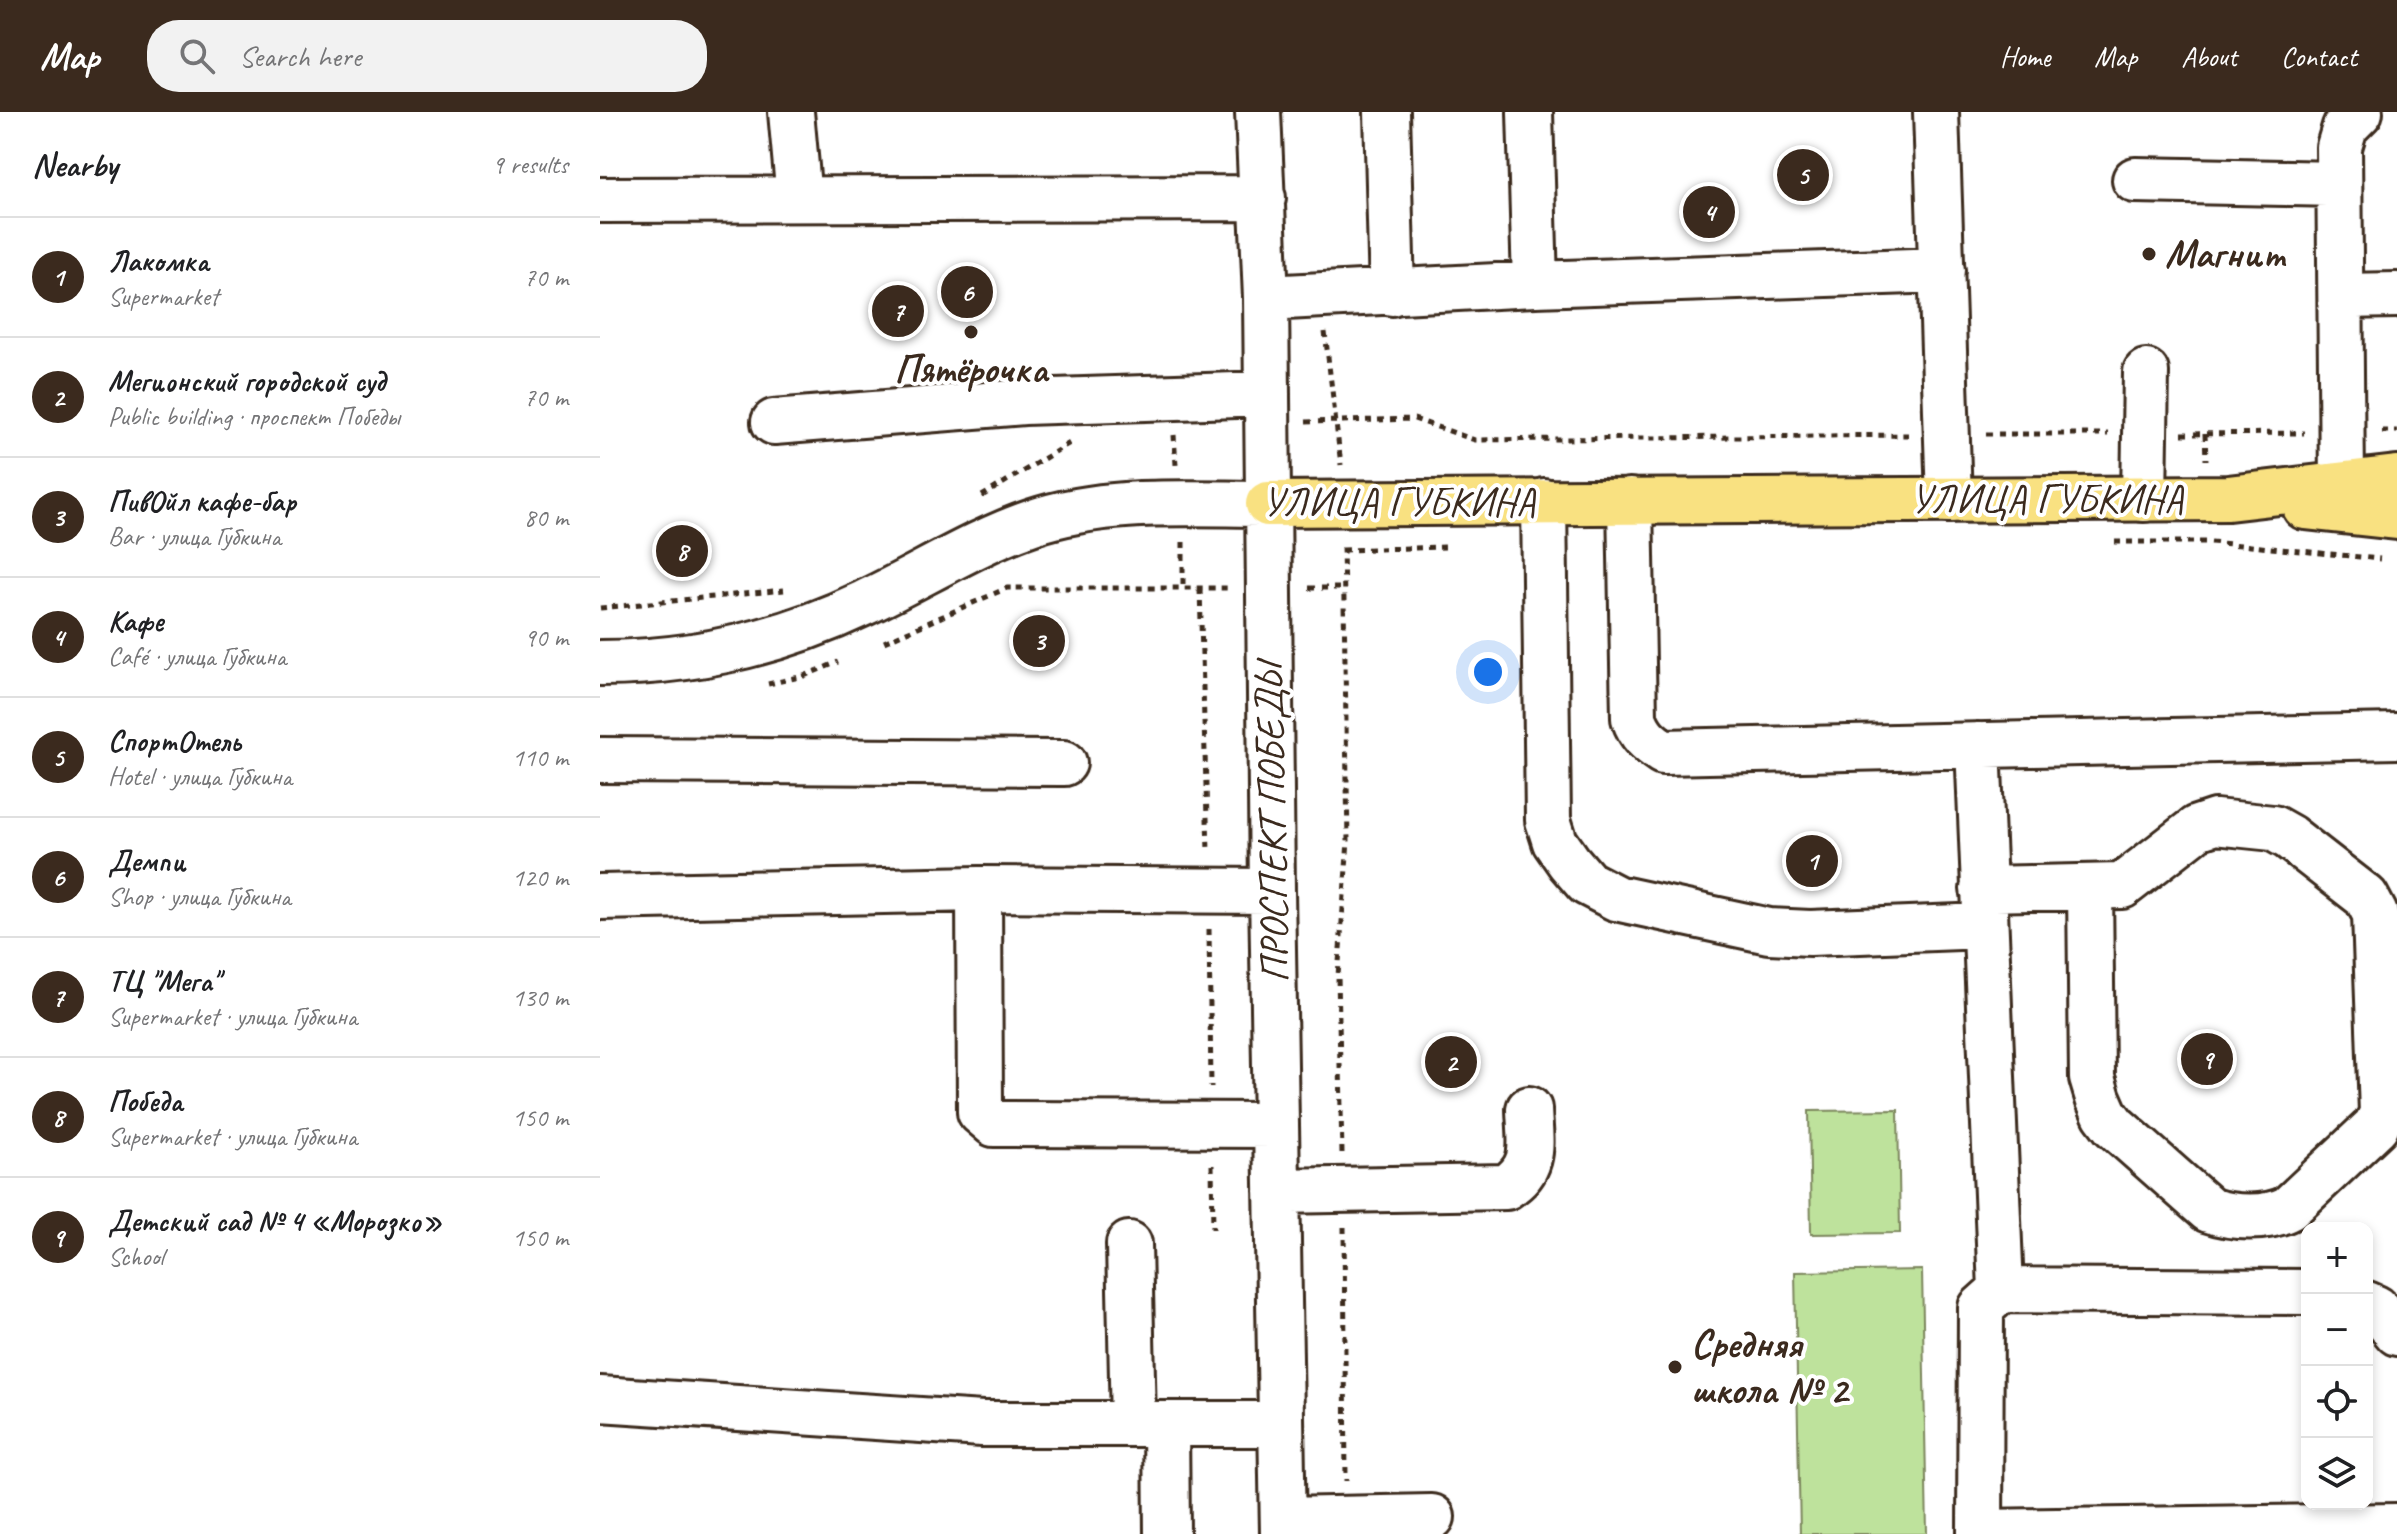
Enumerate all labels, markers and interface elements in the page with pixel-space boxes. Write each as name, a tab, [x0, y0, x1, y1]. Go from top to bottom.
search box	[147, 20, 707, 92]
text: Map	[40, 33, 99, 80]
icon: search	[175, 34, 219, 78]
text: Search here	[239, 37, 361, 75]
text: Home	[2000, 39, 2050, 74]
text: Map	[2094, 39, 2137, 74]
text: About	[2181, 39, 2237, 74]
text: Contact	[2281, 39, 2357, 74]
text: Nearby	[32, 143, 118, 186]
pin: 5	[1777, 145, 1829, 205]
text: 9 results	[492, 148, 568, 181]
pin: 4	[1683, 182, 1735, 242]
place label: Магнит	[2165, 229, 2287, 279]
text: Лакомка	[108, 242, 209, 280]
marker: Магнит	[2140, 245, 2158, 263]
text: 1	[52, 261, 64, 294]
text: 70 m	[524, 261, 568, 294]
pin: 6	[941, 262, 993, 322]
text: Supermarket	[108, 280, 219, 313]
pin: 7	[872, 281, 924, 341]
marker: Пятёрочка	[962, 323, 980, 341]
place label: Пятёрочка	[894, 344, 1050, 394]
text: Мегионский городской суд	[108, 362, 386, 400]
text: 2	[52, 381, 64, 414]
text: 70 m	[524, 381, 568, 414]
text: Public building · проспект Победы	[108, 400, 400, 433]
street label: УЛИЦА ГУБКИНА	[1911, 474, 2184, 524]
street label: УЛИЦА ГУБКИНА	[1263, 477, 1536, 527]
text: ПивОйл кафе-бар	[108, 482, 296, 520]
text: 3	[52, 501, 64, 534]
text: 80 m	[524, 501, 568, 534]
text: Bar · улица Губкина	[108, 520, 281, 553]
pin: 8	[656, 521, 708, 581]
text: Кафе	[108, 602, 164, 640]
pin: 3	[1013, 611, 1065, 671]
text: 4	[52, 621, 64, 654]
text: 90 m	[524, 621, 568, 654]
text: Café · улица Губкина	[108, 640, 286, 673]
your location	[1468, 652, 1508, 692]
street label: ПРОСПЕКТ ПОБЕДЫ	[1244, 656, 1300, 983]
text: СпортОтель	[108, 722, 241, 760]
text: 5	[52, 741, 64, 774]
text: 110 m	[512, 741, 568, 774]
text: Hotel · улица Губкина	[108, 760, 292, 793]
pin: 1	[1786, 831, 1838, 891]
text: Демпи	[108, 842, 185, 880]
text: 6	[52, 861, 64, 894]
text: 120 m	[512, 861, 568, 894]
text: Shop · улица Губкина	[108, 880, 291, 913]
text: ТЦ "Мега"	[108, 962, 219, 1000]
text: 7	[52, 981, 64, 1014]
text: 130 m	[512, 981, 568, 1014]
text: Supermarket · улица Губкина	[108, 1000, 357, 1033]
pin: 9	[2181, 1029, 2233, 1089]
pin: 2	[1425, 1032, 1477, 1092]
text: Победа	[108, 1082, 182, 1120]
text: 8	[52, 1101, 64, 1134]
text: 150 m	[512, 1101, 568, 1134]
text: Supermarket · улица Губкина	[108, 1120, 357, 1153]
text: Детский сад № 4 «Морозко»	[108, 1202, 442, 1240]
text: 9	[52, 1221, 64, 1254]
text: 150 m	[512, 1221, 568, 1254]
map controls	[2301, 1222, 2373, 1510]
button: +	[2301, 1222, 2373, 1294]
text: School	[108, 1240, 164, 1273]
button: −	[2301, 1294, 2373, 1366]
place label: Средняя школа № 2	[1691, 1319, 1851, 1415]
marker: Средняя школа № 2	[1666, 1358, 1684, 1376]
button: locate	[2301, 1366, 2373, 1438]
button: layers	[2301, 1438, 2373, 1510]

